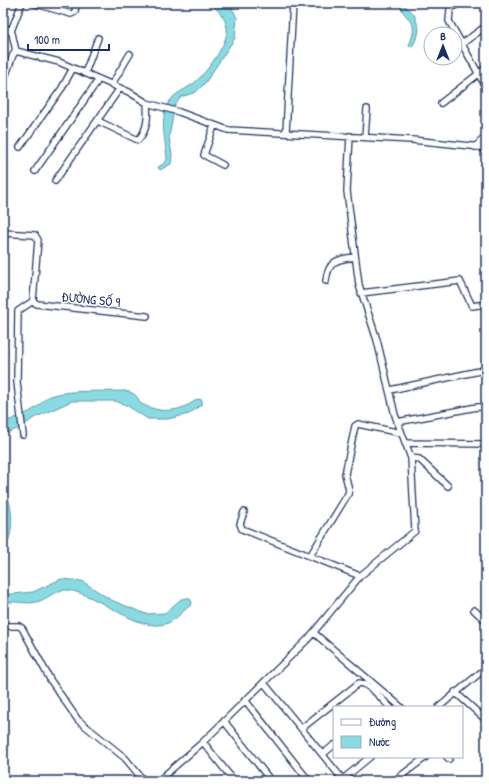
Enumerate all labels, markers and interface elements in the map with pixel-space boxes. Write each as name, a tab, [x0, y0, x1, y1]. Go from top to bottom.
scale bar	[28, 26, 109, 52]
north arrow	[423, 26, 463, 66]
text: B	[440, 29, 446, 43]
text: 100 m	[34, 31, 60, 48]
street label: ĐƯỜNG SỐ 9	[61, 287, 121, 311]
legend	[333, 706, 463, 758]
text: Đường	[369, 713, 396, 730]
text: Nước	[369, 733, 390, 750]

